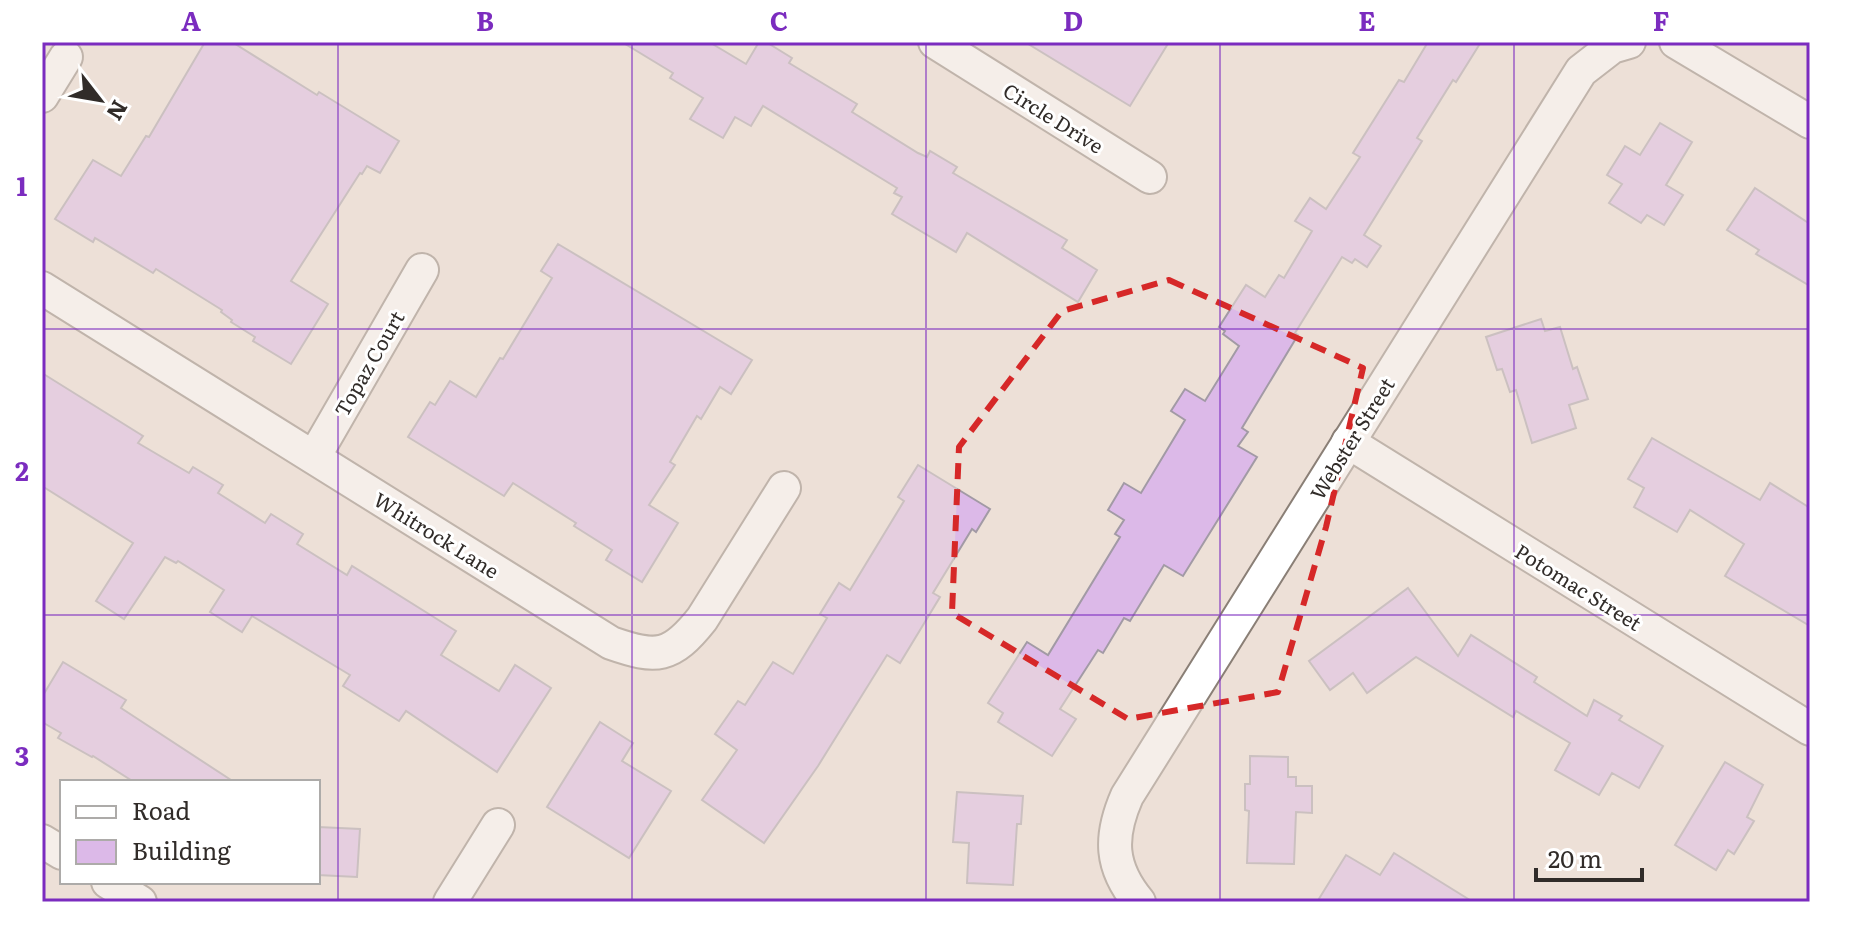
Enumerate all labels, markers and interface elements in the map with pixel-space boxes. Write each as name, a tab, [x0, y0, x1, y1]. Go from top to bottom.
text: A	[181, 0, 201, 39]
text: B	[476, 0, 494, 39]
text: C	[770, 0, 788, 39]
text: D	[1063, 0, 1083, 39]
text: E	[1358, 0, 1376, 39]
text: F	[1653, 0, 1669, 39]
north arrow	[60, 60, 140, 140]
street label: Circle Drive	[998, 74, 1110, 160]
text: N	[100, 95, 137, 127]
text: 1	[17, 165, 28, 204]
street label: Topaz Court	[326, 305, 410, 421]
street label: Webster Street	[1301, 371, 1401, 505]
text: 2	[15, 450, 29, 489]
street label: Whitrock Lane	[369, 483, 505, 585]
street label: Potomac Street	[1510, 535, 1648, 637]
text: 3	[15, 735, 29, 774]
legend	[60, 780, 320, 884]
text: Road	[132, 792, 191, 827]
text: Building	[132, 832, 231, 867]
scale bar	[1536, 832, 1642, 882]
text: 20 m	[1548, 840, 1602, 875]

